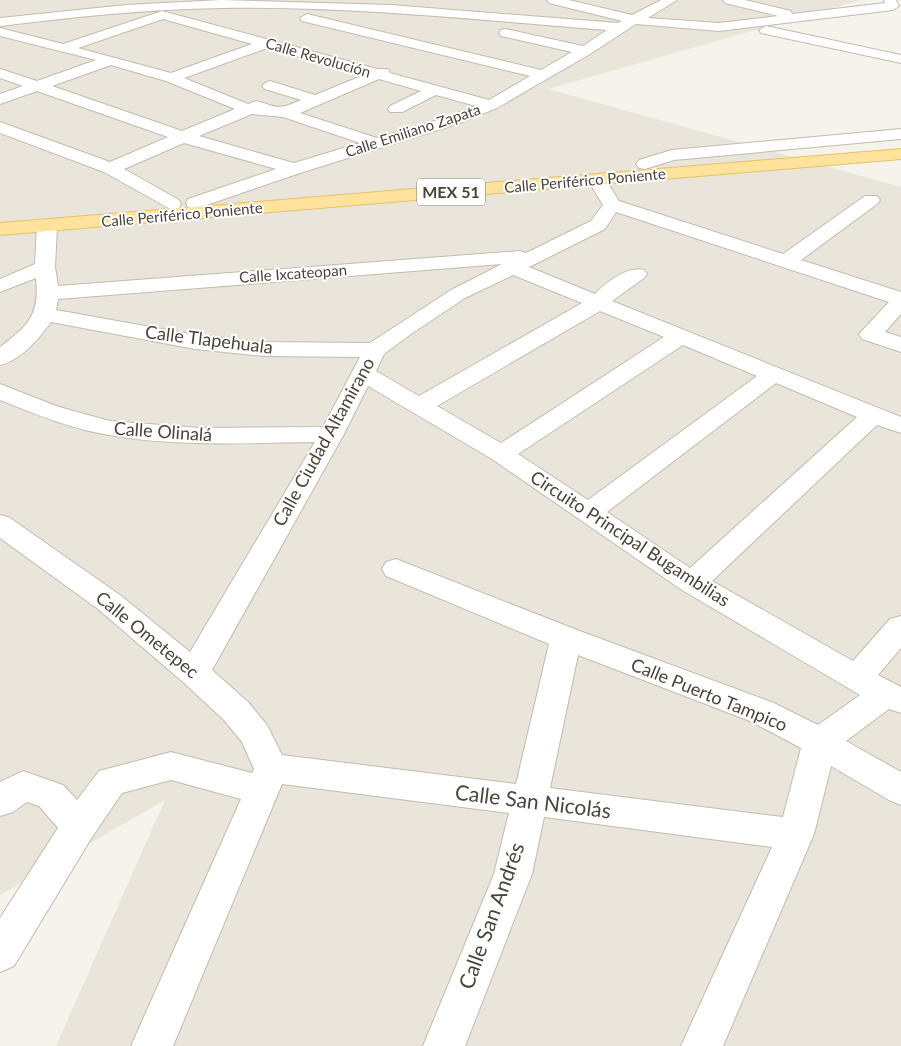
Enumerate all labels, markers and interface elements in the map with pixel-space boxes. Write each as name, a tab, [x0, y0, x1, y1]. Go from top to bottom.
street label: Calle Revolución	[264, 33, 373, 81]
street label: Calle Emiliano Zapata	[343, 100, 483, 160]
street label: Calle Periférico Poniente	[504, 164, 666, 196]
road number: MEX 51	[417, 178, 485, 206]
street label: Calle Periférico Poniente	[101, 198, 263, 230]
street label: Calle Ixcateopan	[238, 260, 347, 286]
street label: Calle Tlapehuala	[144, 320, 274, 358]
street label: Calle Ciudad Altamirano	[268, 353, 379, 530]
street label: Calle Olinalá	[113, 417, 213, 445]
street label: Circuito Principal Bugambilias	[527, 465, 735, 611]
street label: Calle Ometepec	[92, 586, 204, 683]
street label: Calle Puerto Tampico	[628, 653, 791, 735]
street label: Calle San Nicolás	[454, 779, 613, 822]
street label: Calle San Andrés	[453, 839, 529, 992]

